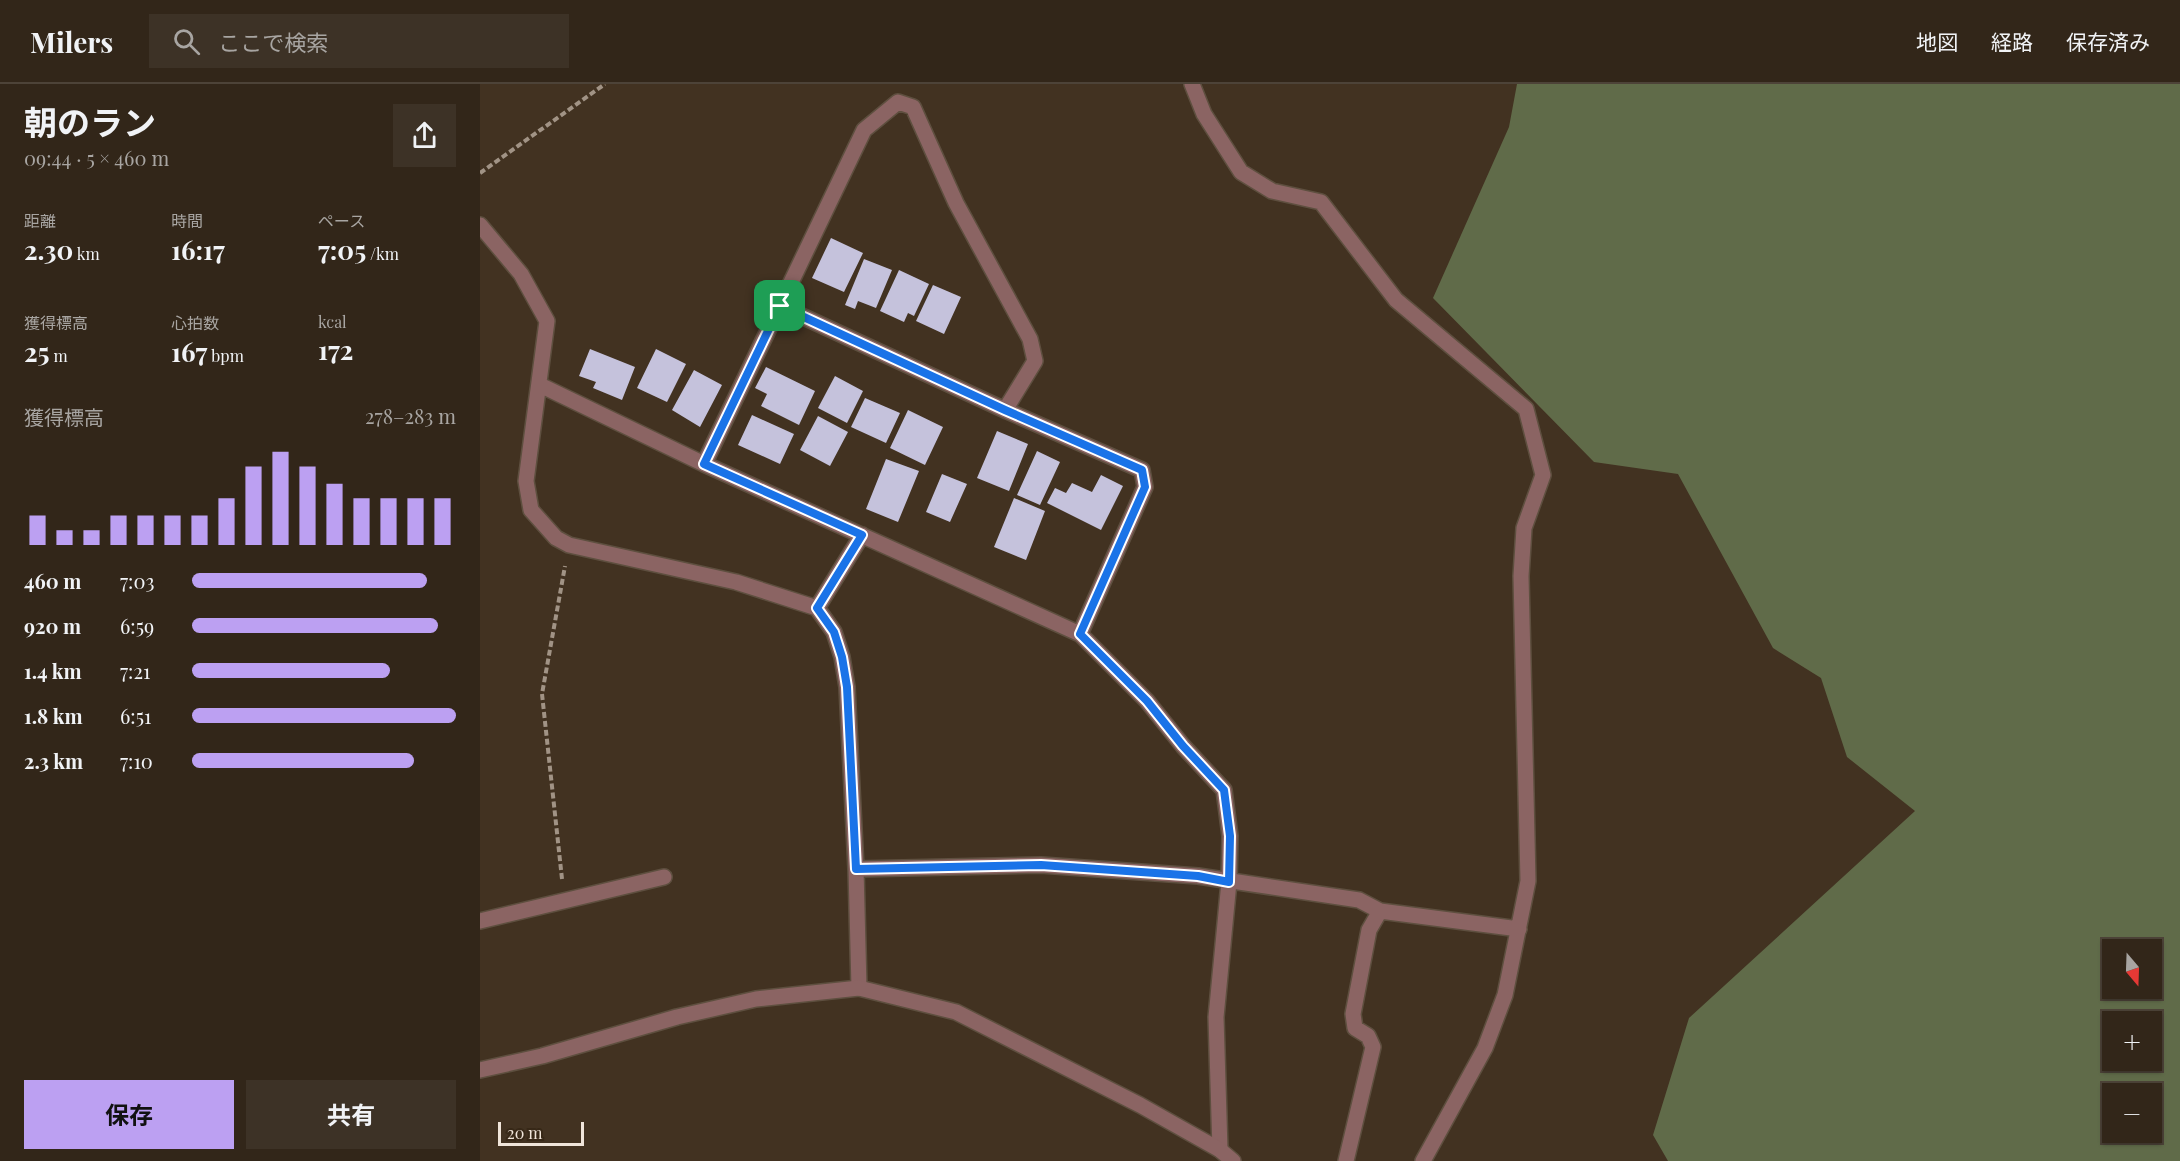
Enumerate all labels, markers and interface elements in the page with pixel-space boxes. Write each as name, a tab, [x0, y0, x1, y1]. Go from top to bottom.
search box	[149, 14, 569, 68]
text: Milers	[30, 23, 113, 60]
icon: search	[170, 25, 203, 58]
text: ここで検索	[218, 27, 328, 57]
text: 地図	[1916, 27, 1958, 55]
text: 経路	[1991, 27, 2033, 55]
text: 保存済み	[2066, 27, 2150, 55]
text: 朝のラン	[24, 99, 156, 143]
button: share	[393, 104, 456, 167]
text: 09:44 · 5 × 460 m	[24, 144, 169, 171]
text: 距離	[24, 210, 56, 231]
text: 時間	[171, 210, 203, 231]
text: ペース	[318, 210, 365, 231]
text: 2.30	[24, 232, 73, 267]
text: 16:17	[171, 232, 225, 267]
text: 7:05	[318, 232, 366, 267]
text: km	[73, 243, 100, 264]
text: /km	[366, 243, 399, 264]
pin	[754, 280, 805, 331]
icon: arrive	[763, 289, 796, 322]
text: kcal	[318, 311, 347, 332]
text: 獲得標高	[24, 312, 88, 333]
text: 心拍数	[171, 312, 219, 333]
text: 172	[318, 332, 353, 367]
text: 25	[24, 334, 50, 369]
text: 167	[171, 334, 207, 369]
text: m	[50, 345, 68, 366]
text: bpm	[207, 345, 244, 366]
text: 278–283 m	[365, 402, 456, 429]
text: 獲得標高	[24, 403, 104, 430]
text: 460 m	[24, 567, 81, 594]
text: 7:03	[120, 567, 154, 594]
text: 920 m	[24, 612, 81, 639]
text: 6:59	[120, 612, 154, 639]
text: 1.4 km	[24, 657, 82, 684]
text: 7:21	[120, 657, 150, 684]
text: 1.8 km	[24, 702, 83, 729]
text: 6:51	[120, 702, 151, 729]
text: 2.3 km	[24, 747, 83, 774]
text: 7:10	[120, 747, 153, 774]
north arrow	[2102, 939, 2162, 999]
map controls	[2102, 939, 2162, 1143]
button: +	[2102, 1011, 2162, 1071]
button: 保存	[24, 1080, 234, 1149]
button: 共有	[246, 1080, 456, 1149]
button: −	[2102, 1083, 2162, 1143]
scale bar	[498, 1119, 584, 1146]
text: 20 m	[507, 1122, 542, 1143]

